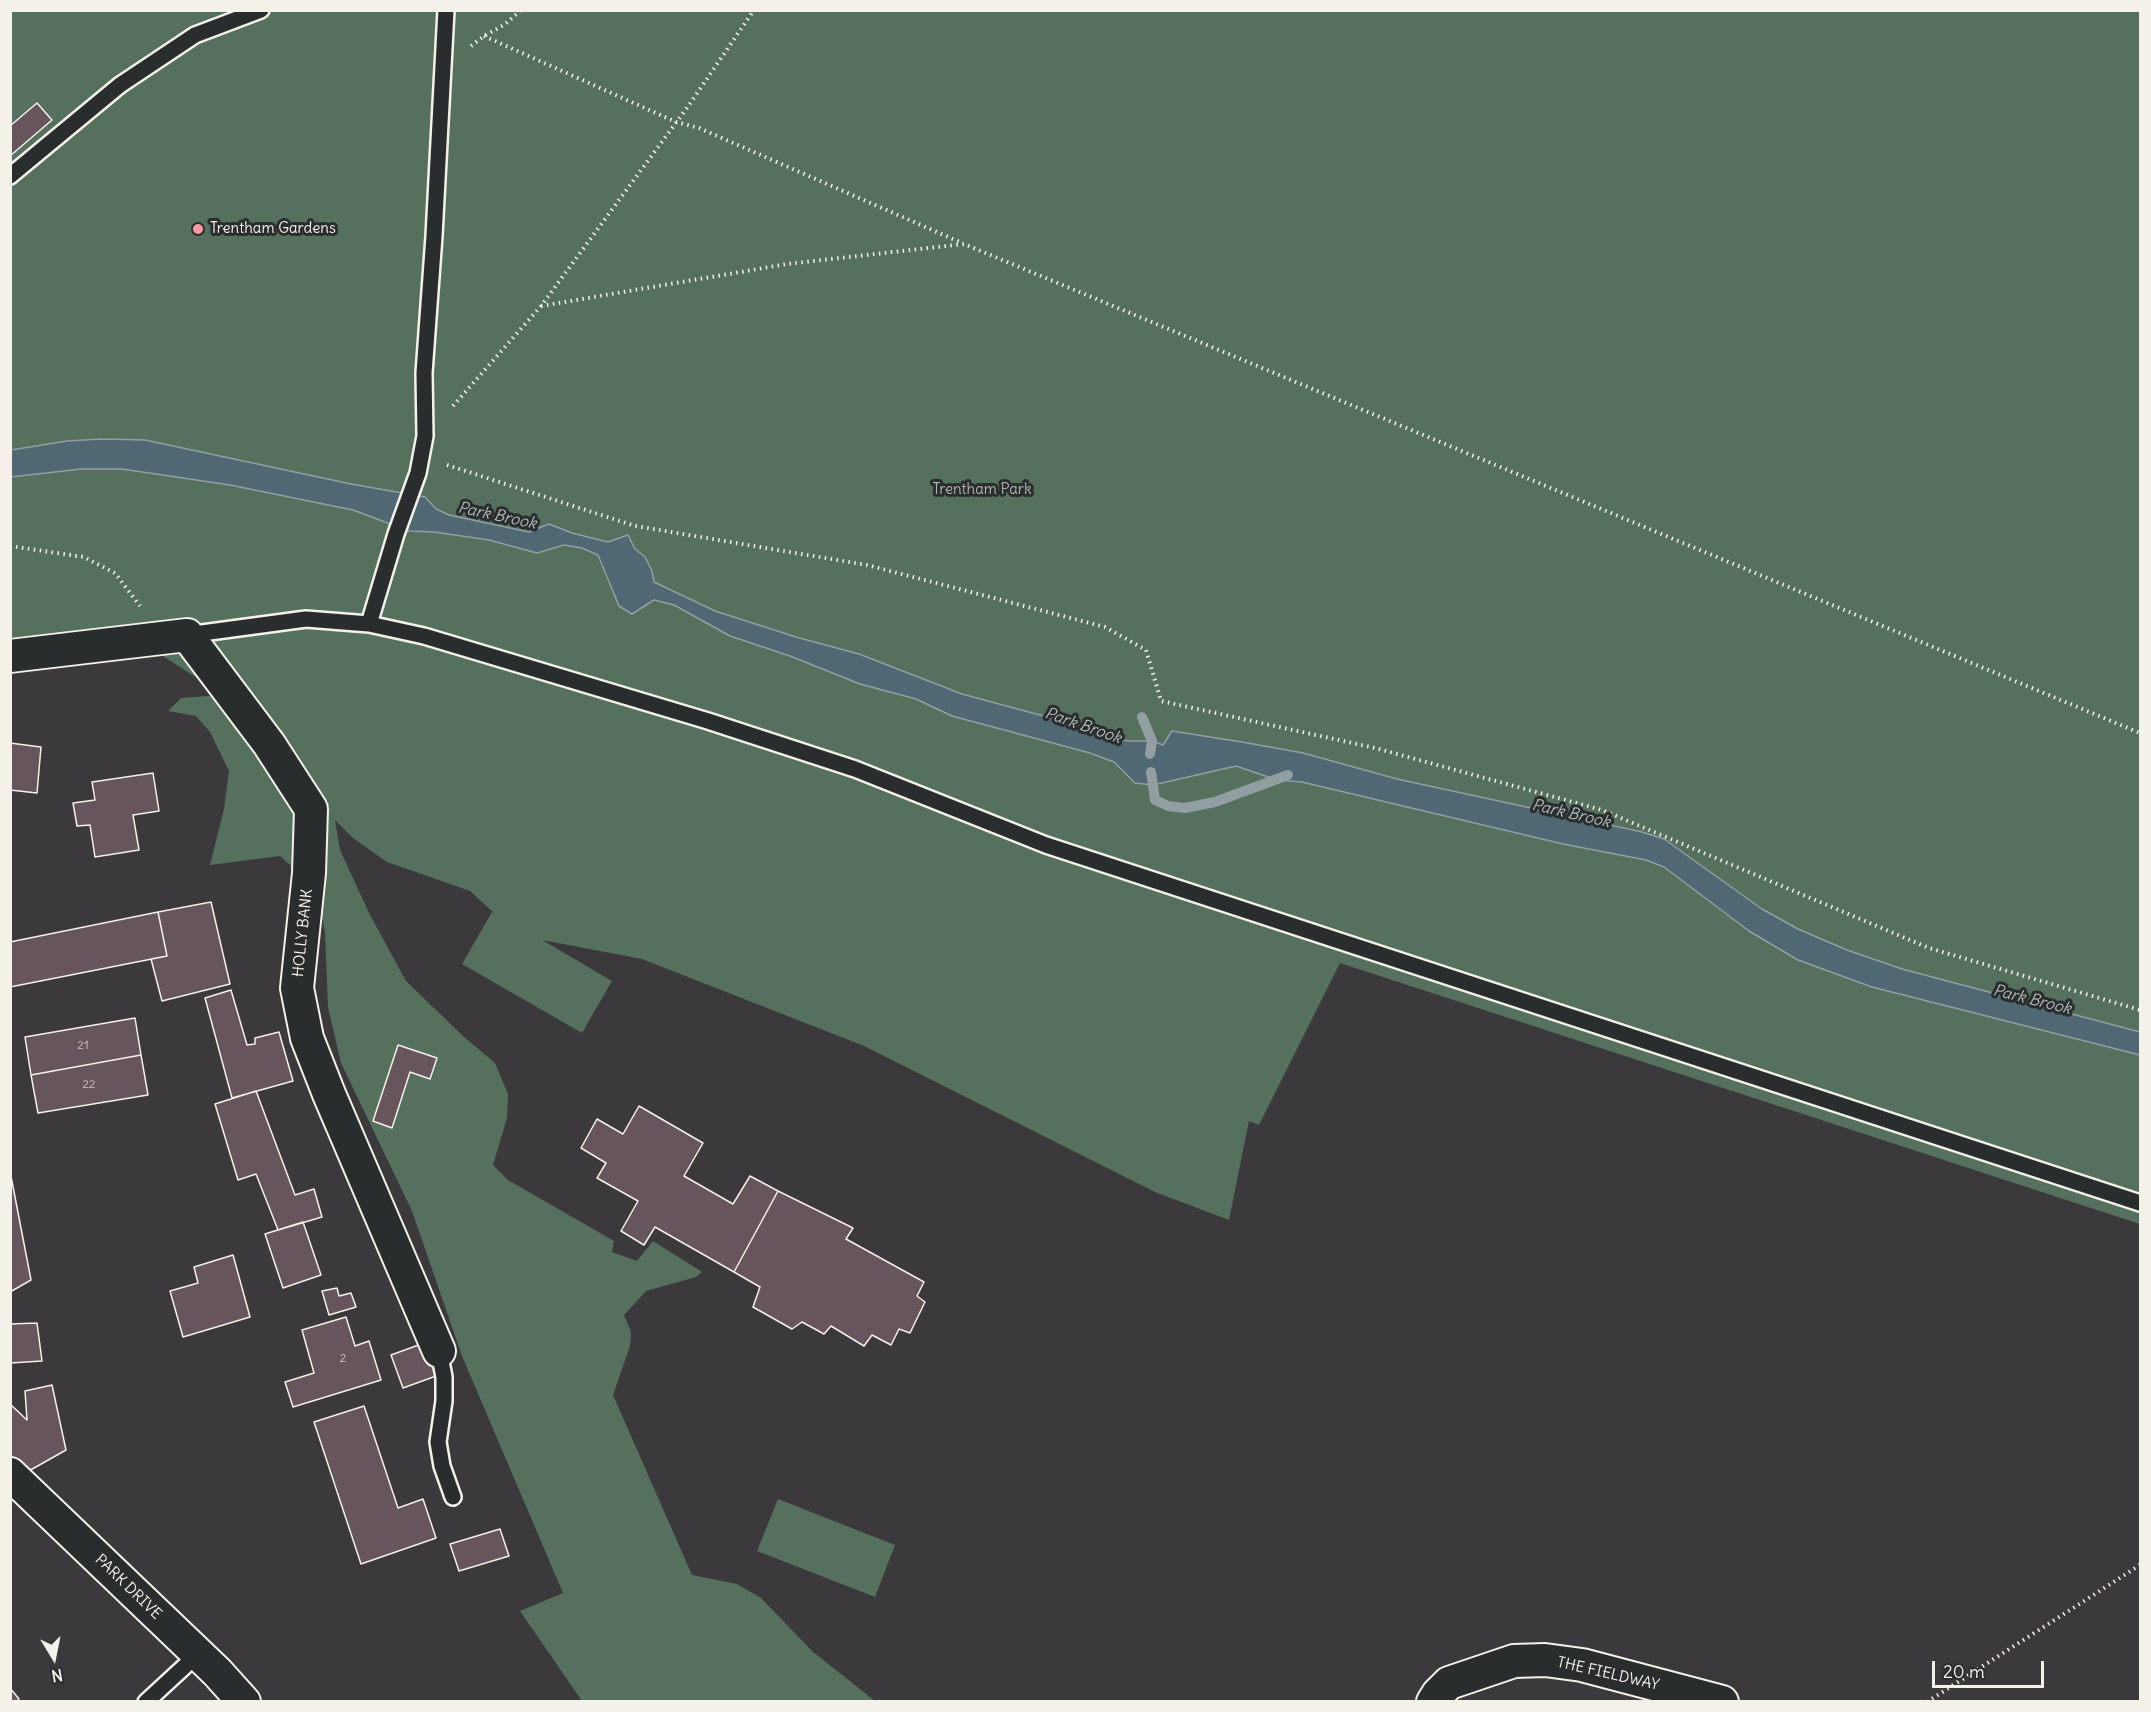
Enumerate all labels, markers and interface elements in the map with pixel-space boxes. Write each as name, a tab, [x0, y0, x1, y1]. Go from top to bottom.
place label: Trentham Gardens	[210, 220, 336, 238]
marker: Trentham Gardens	[191, 222, 205, 236]
park label: Trentham Park	[932, 481, 1032, 499]
water label: Park Brook	[456, 498, 538, 534]
water label: Park Brook	[1042, 704, 1124, 748]
water label: Park Brook	[1530, 796, 1612, 832]
street label: HOLLY BANK	[289, 888, 317, 978]
water label: Park Brook	[1991, 981, 2073, 1019]
house number: 21	[77, 1039, 89, 1053]
house number: 22	[82, 1078, 96, 1092]
house number: 2	[340, 1352, 346, 1366]
street label: PARK DRIVE	[91, 1551, 165, 1623]
north arrow	[24, 1628, 84, 1688]
scale bar	[1935, 1649, 2048, 1687]
street label: THE FIELDWAY	[1555, 1654, 1661, 1694]
text: 20 m	[1943, 1660, 1985, 1683]
text: N	[50, 1665, 64, 1687]

